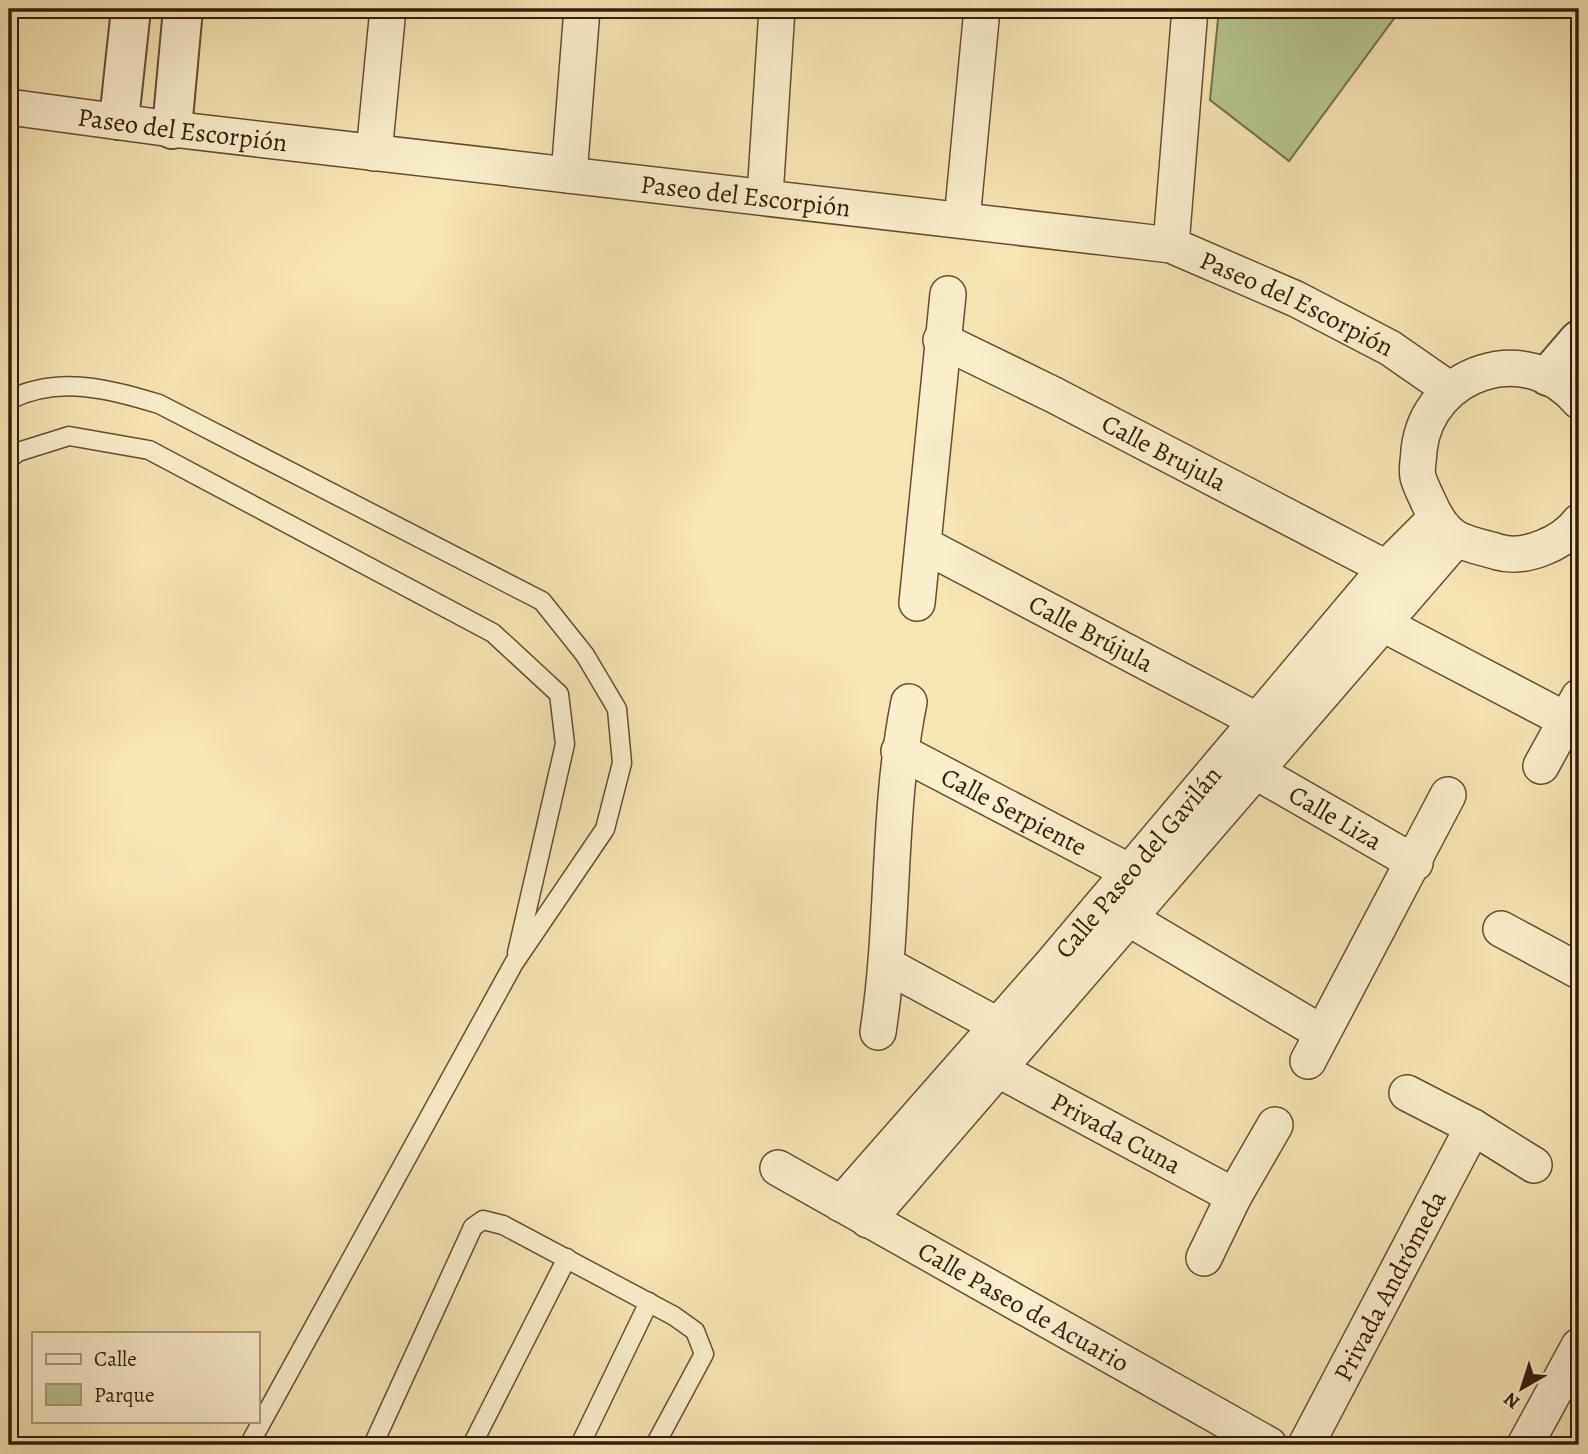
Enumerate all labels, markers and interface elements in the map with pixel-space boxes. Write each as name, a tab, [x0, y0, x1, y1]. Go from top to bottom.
street label: Paseo del Escorpión	[75, 99, 289, 160]
street label: Paseo del Escorpión	[639, 167, 852, 226]
street label: Paseo del Escorpión	[1194, 243, 1400, 365]
street label: Calle Brujula	[1095, 406, 1233, 500]
street label: Calle Brújula	[1023, 586, 1159, 681]
street label: Calle Serpiente	[935, 759, 1093, 864]
street label: Calle Paseo del Gavilán	[1047, 759, 1230, 966]
street label: Calle Liza	[1282, 777, 1389, 859]
street label: Privada Cuna	[1045, 1084, 1187, 1182]
street label: Privada Andrómeda	[1326, 1184, 1455, 1387]
street label: Calle Paseo de Acuario	[911, 1233, 1135, 1381]
legend	[32, 1332, 259, 1422]
text: Calle	[94, 1345, 137, 1373]
north arrow	[1486, 1352, 1556, 1422]
text: Parque	[94, 1381, 154, 1409]
text: N	[1498, 1386, 1525, 1415]

